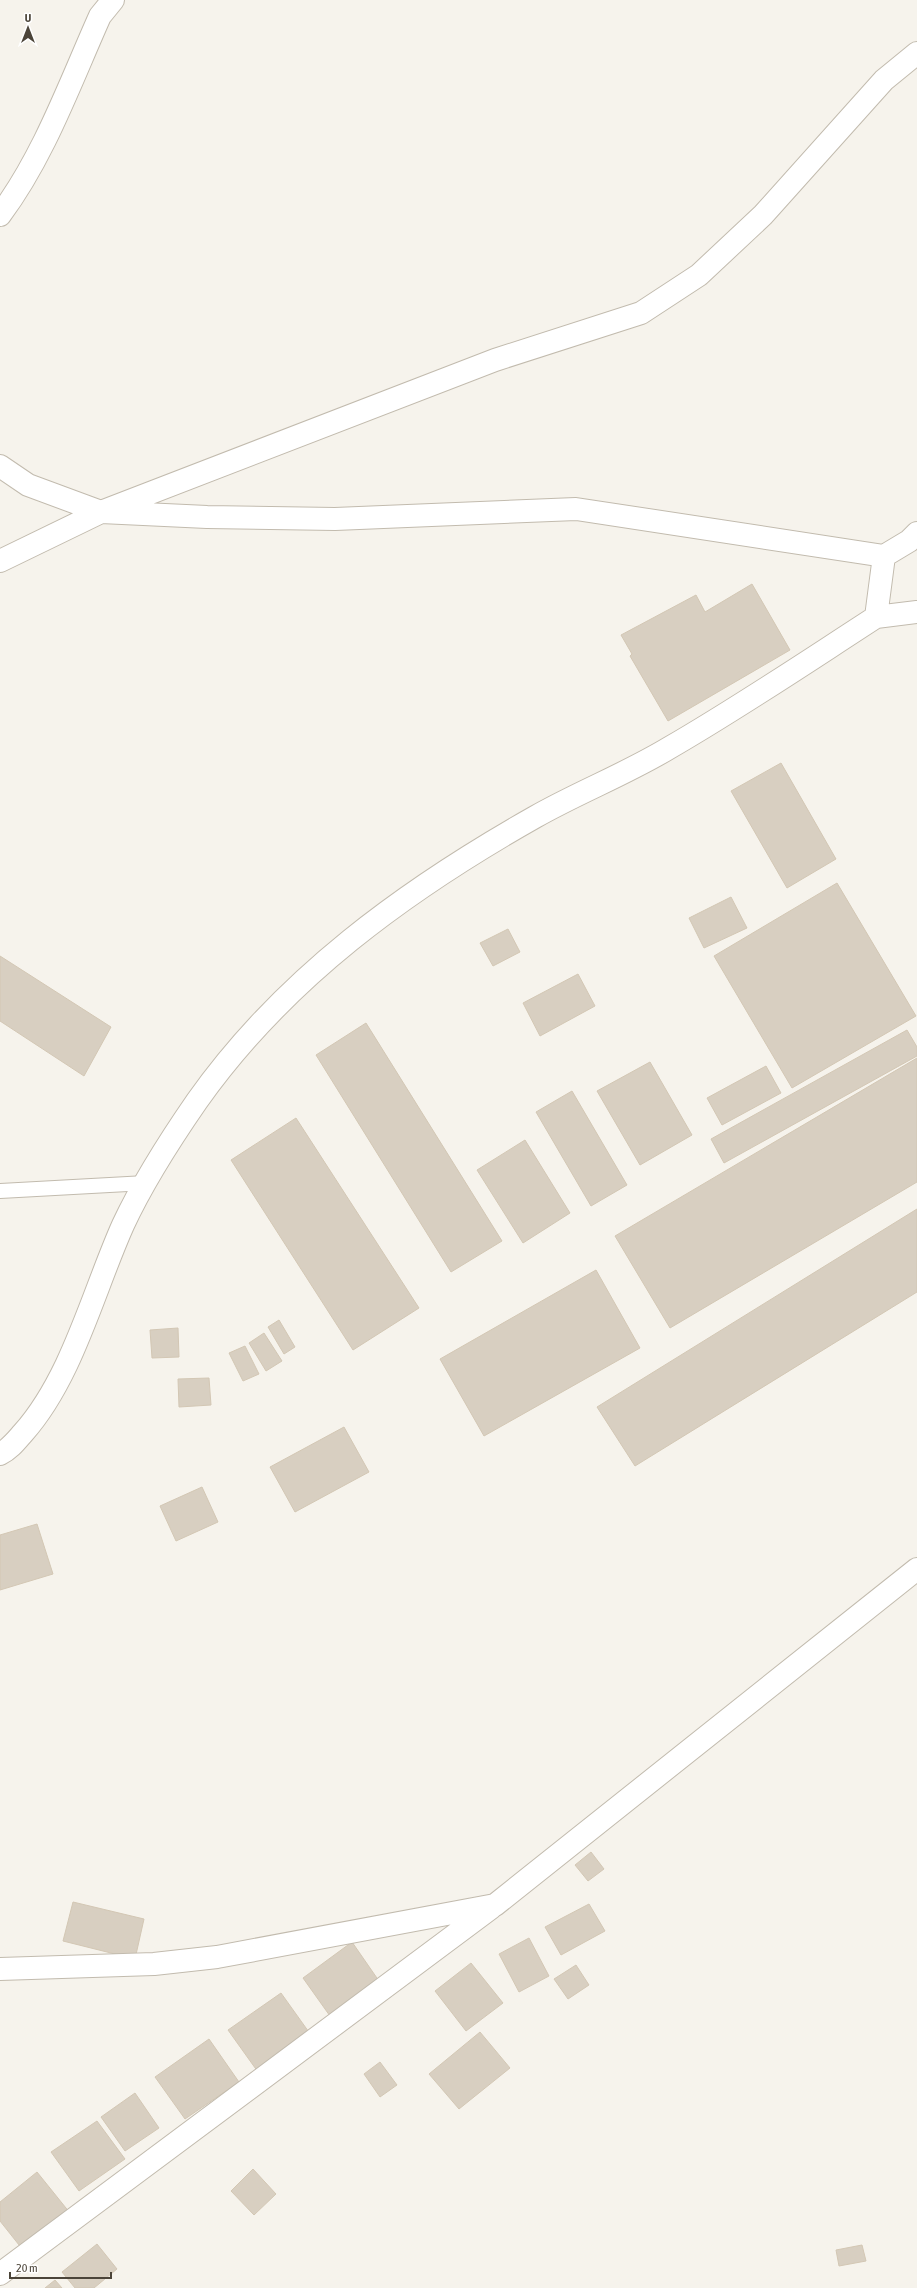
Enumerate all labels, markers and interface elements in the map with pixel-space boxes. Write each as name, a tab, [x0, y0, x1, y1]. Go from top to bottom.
north arrow	[8, 8, 48, 48]
text: U	[25, 12, 31, 24]
scale bar	[10, 2254, 111, 2280]
text: 20 m	[16, 2261, 38, 2275]

